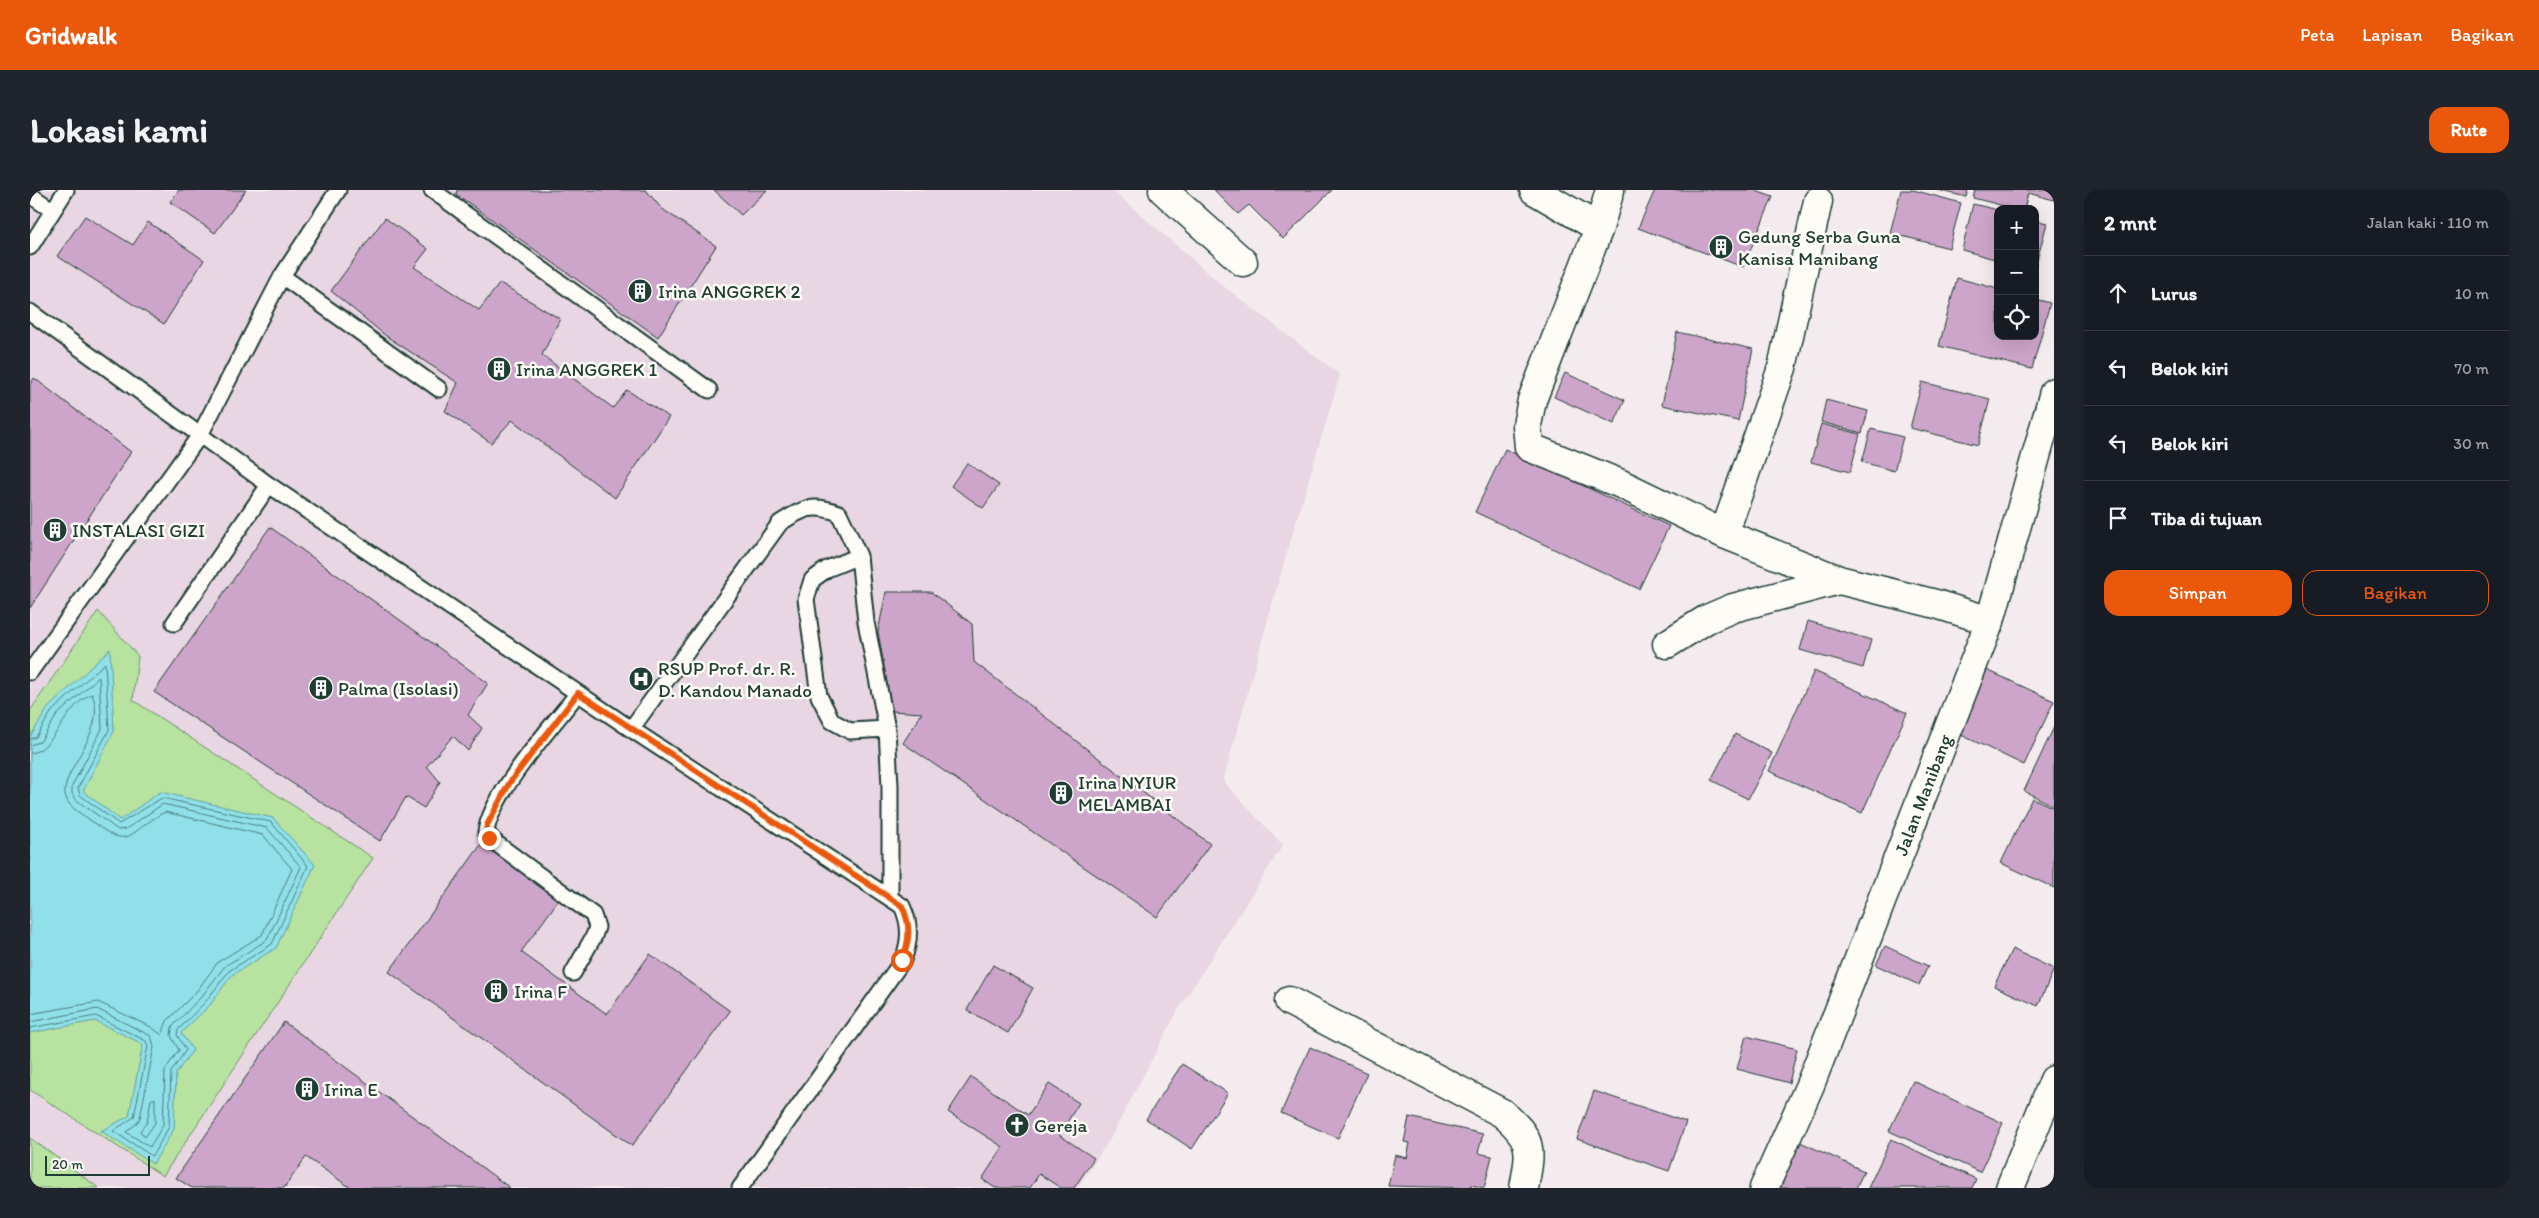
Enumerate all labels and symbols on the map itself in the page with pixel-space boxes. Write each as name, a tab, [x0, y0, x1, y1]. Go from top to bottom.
place label: Gedung Serba Guna Kanisa Manibang	[1738, 225, 1901, 270]
building icon: Gedung Serba Guna Kanisa Manibang	[1708, 234, 1734, 260]
building icon: Irina ANGGREK 2	[627, 278, 653, 304]
place label: Irina ANGGREK 2	[658, 280, 801, 303]
building icon: Irina ANGGREK 1	[486, 356, 512, 382]
place label: Irina ANGGREK 1	[516, 358, 658, 381]
building icon: INSTALASI GIZI	[42, 517, 68, 543]
place label: INSTALASI GIZI	[72, 519, 205, 542]
place label: RSUP Prof. dr. R. D. Kandou Manado	[658, 657, 812, 702]
hospital icon: RSUP Prof. dr. R. D. Kandou Manado	[628, 666, 654, 692]
building icon: Palma (Isolasi)	[308, 675, 334, 701]
place label: Palma (Isolasi)	[338, 677, 459, 700]
street label: Jalan Manibang	[1889, 731, 1957, 859]
place label: Irina NYIUR MELAMBAI	[1078, 771, 1177, 816]
building icon: Irina NYIUR MELAMBAI	[1048, 780, 1074, 806]
route end	[478, 827, 501, 850]
route start	[891, 949, 914, 972]
building icon: Irina F	[483, 978, 509, 1004]
place label: Irina F	[514, 980, 567, 1003]
building icon: Irina E	[294, 1076, 320, 1102]
place label: Irina E	[324, 1078, 378, 1101]
church icon: Gereja	[1004, 1112, 1030, 1138]
place label: Gereja	[1034, 1114, 1087, 1137]
scale bar	[45, 1153, 150, 1176]

